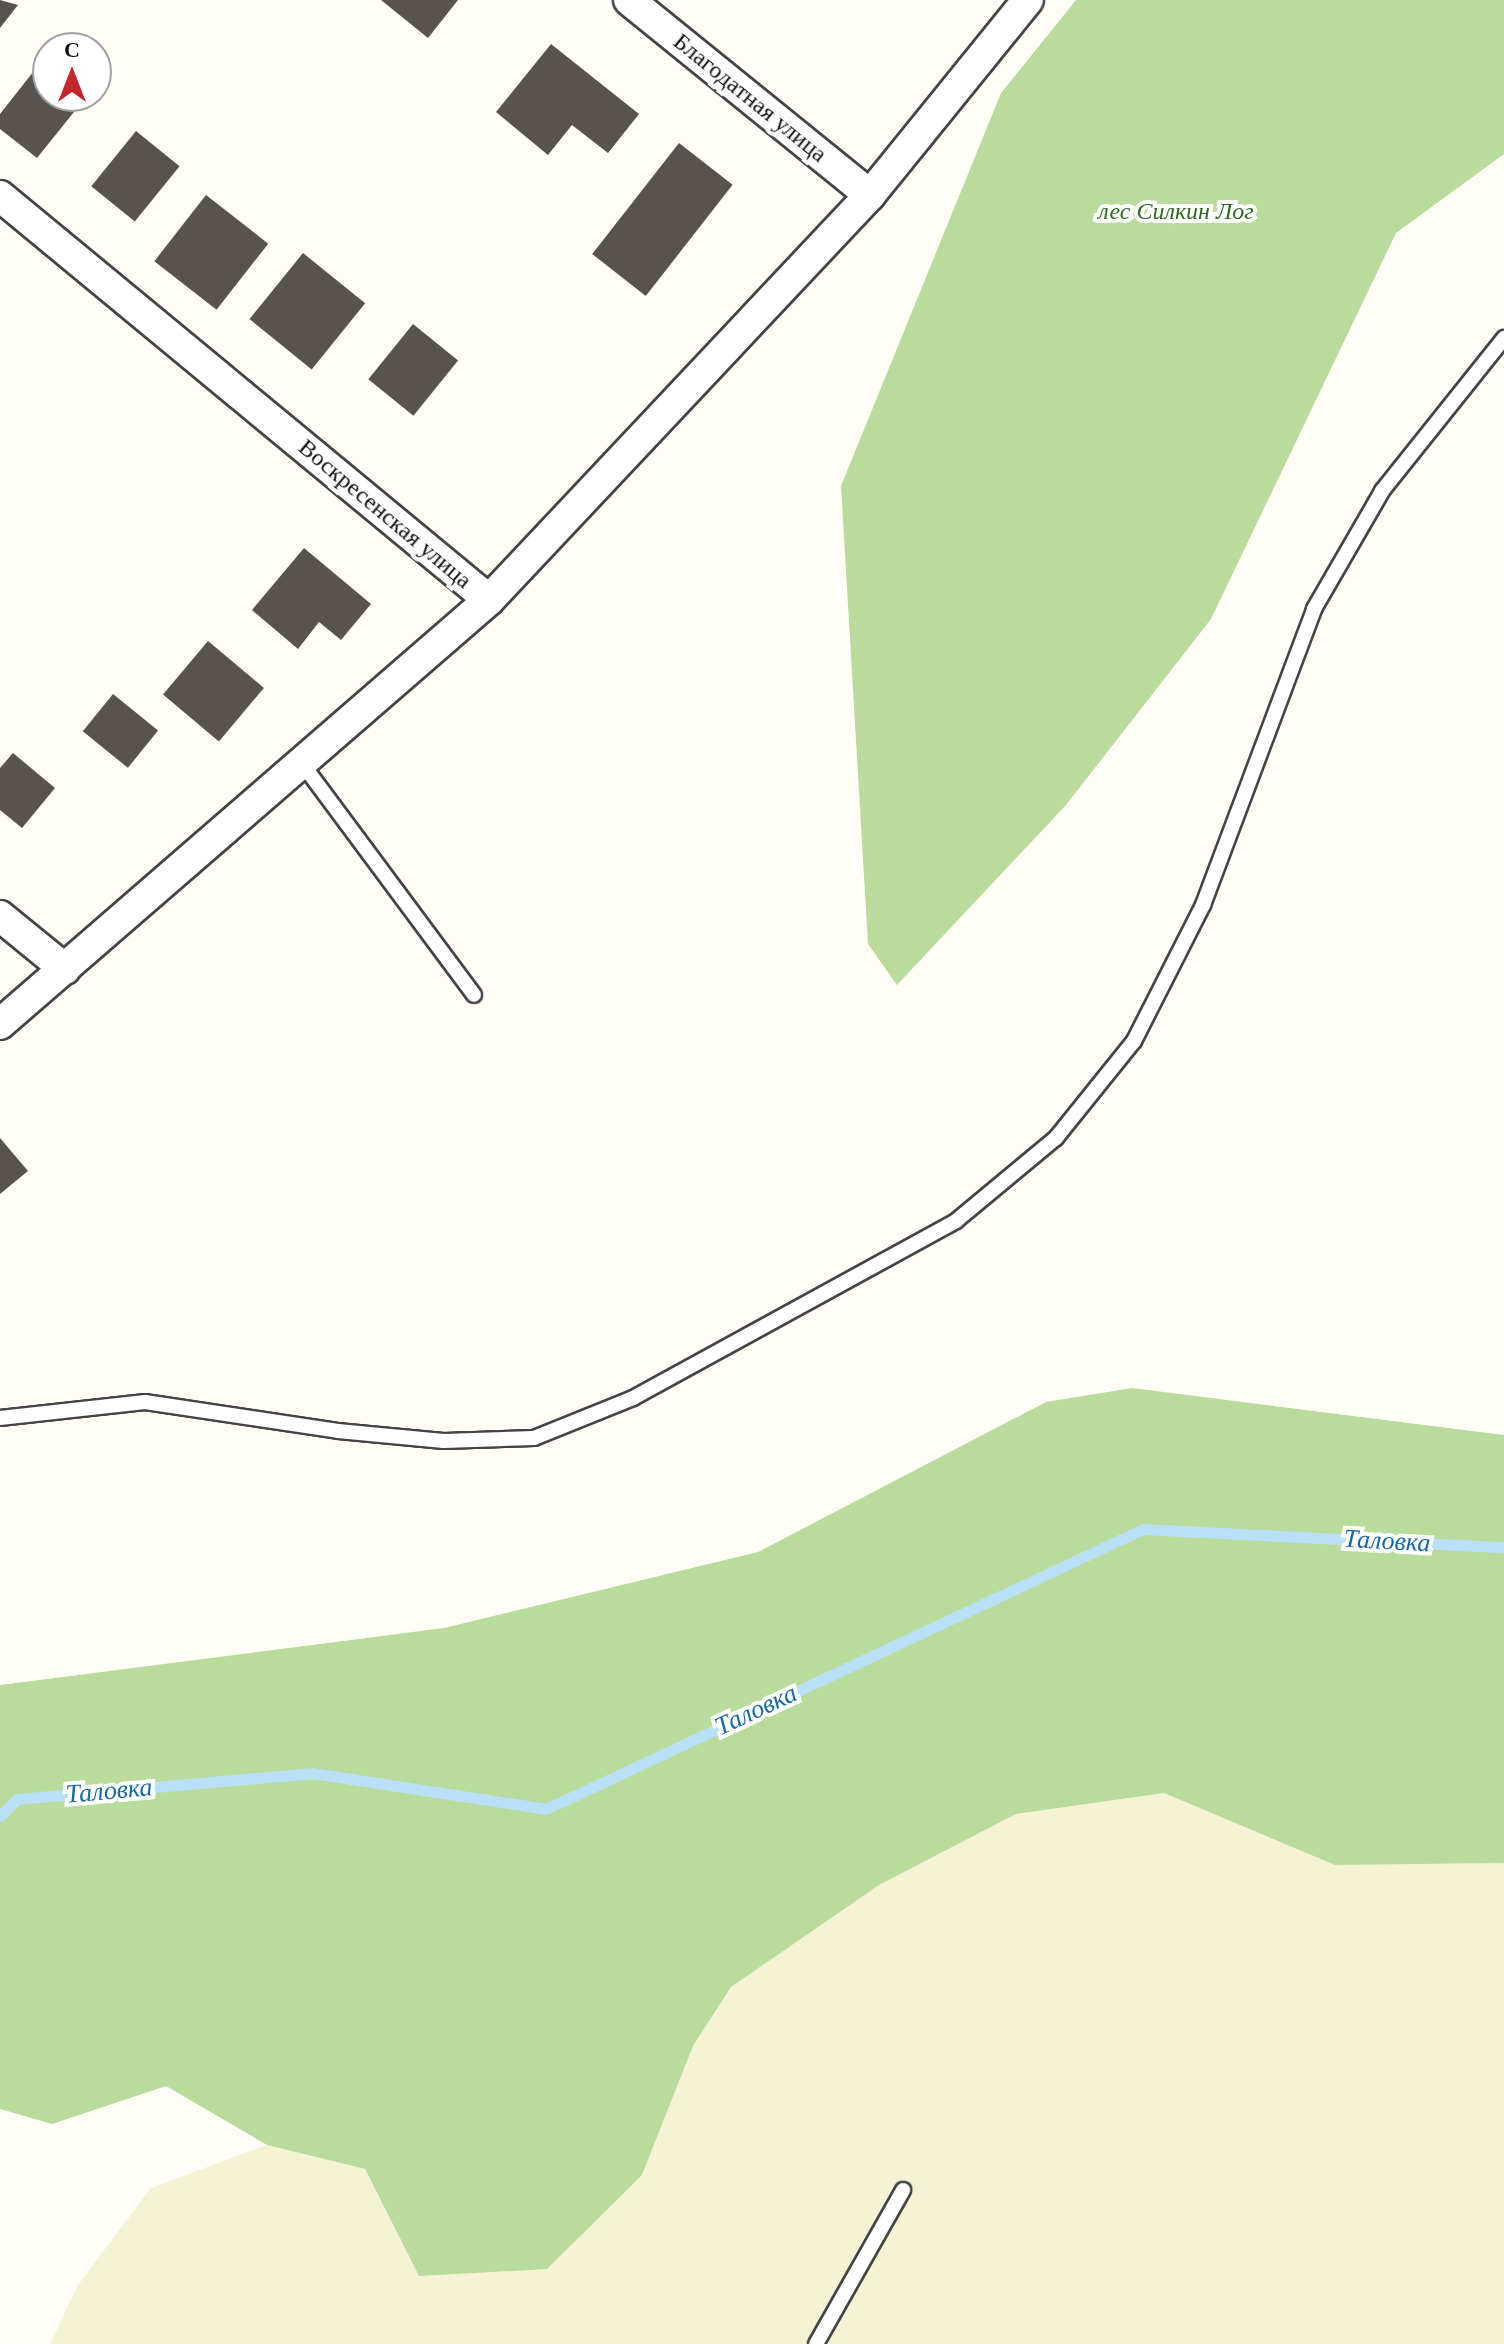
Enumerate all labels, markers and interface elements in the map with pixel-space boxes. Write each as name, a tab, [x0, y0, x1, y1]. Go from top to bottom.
street label: Благодатная улица	[667, 27, 833, 169]
north arrow	[32, 32, 112, 112]
text: С	[64, 37, 80, 62]
park label: лес Силкин Лог	[1098, 198, 1254, 226]
street label: Воскресенская улица	[292, 433, 478, 595]
water label: Таловка	[1343, 1523, 1431, 1559]
water label: Таловка	[710, 1677, 802, 1743]
water label: Таловка	[64, 1772, 154, 1810]

